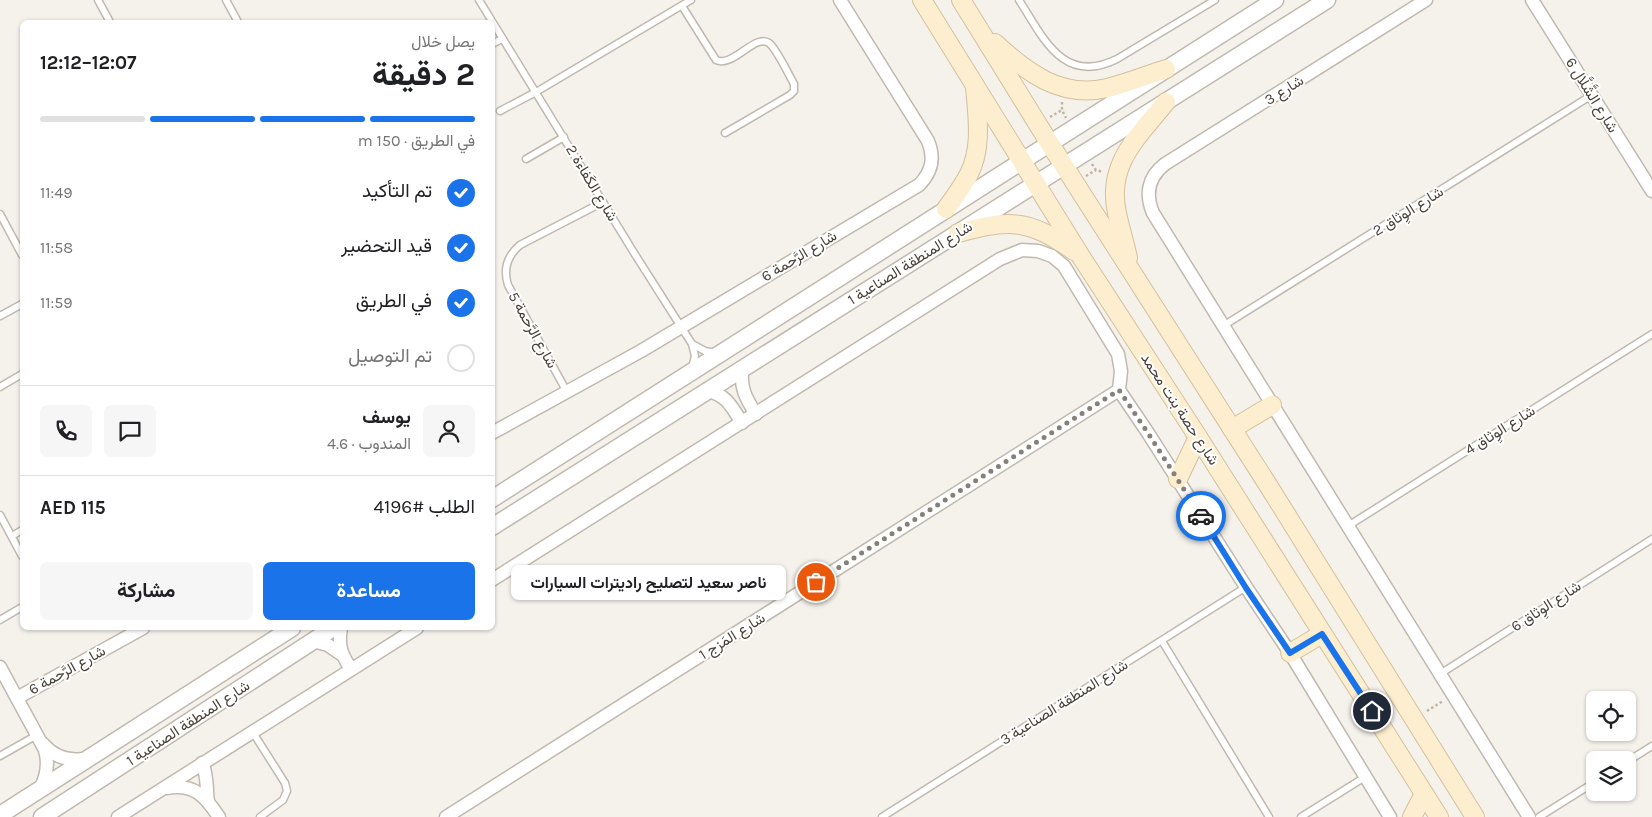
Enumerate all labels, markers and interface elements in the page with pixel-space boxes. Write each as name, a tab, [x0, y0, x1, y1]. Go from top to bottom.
text: يصل خلال	[411, 32, 475, 51]
text: 12:07–12:12	[40, 52, 137, 74]
street label: شارع الشَّلَّال 6	[1560, 53, 1624, 137]
text: 2 دقيقة	[372, 56, 475, 93]
street label: شارع 3	[1261, 71, 1308, 111]
text: في الطريق · 150 m	[358, 131, 475, 150]
street label: شارع الكَفاءة 2	[560, 142, 622, 226]
icon: check	[447, 179, 475, 207]
text: تم التأكيد	[362, 180, 432, 202]
street label: شارع الوِثاق 2	[1369, 182, 1448, 242]
text: 11:49	[40, 183, 72, 202]
street label: شارع المنطقة الصناعية 1	[844, 217, 977, 310]
street label: شارع الرَّحمة 6	[758, 226, 841, 287]
icon: check	[447, 234, 475, 262]
text: قيد التحضير	[341, 235, 432, 257]
text: 11:58	[40, 238, 73, 257]
icon: check	[447, 289, 475, 317]
street label: شارع الرَّحمة 5	[503, 289, 561, 372]
text: في الطريق	[356, 290, 432, 312]
text: 11:59	[40, 293, 73, 312]
text: تم التوصيل	[348, 345, 432, 367]
street label: شارع حصة بنت محمد	[1135, 350, 1223, 470]
street label: شارع الوِثاق 4	[1462, 401, 1540, 461]
button: phone	[40, 405, 92, 457]
button: chat	[104, 405, 156, 457]
button: person	[423, 405, 475, 457]
text: يوسف	[362, 406, 411, 428]
text: المندوب · 4.6	[327, 434, 411, 453]
courier	[1176, 491, 1226, 541]
text: الطلب #4196	[373, 496, 475, 518]
text: AED 115	[40, 497, 105, 519]
icon: car	[1187, 502, 1215, 530]
pin	[795, 561, 837, 603]
button: مشاركة	[40, 562, 253, 620]
button: مساعدة	[263, 562, 475, 620]
callout: ناصر سعيد لتصليح راديترات السيارات	[511, 564, 786, 600]
icon: bag	[802, 568, 830, 596]
text: ناصر سعيد لتصليح راديترات السيارات	[530, 573, 767, 592]
street label: شارع الوِثاق 6	[1508, 577, 1586, 638]
street label: شارع المَزج 1	[696, 609, 770, 665]
street label: شارع الرَّحمة 6	[26, 642, 110, 700]
street label: شارع المنطقة الصناعية 3	[997, 655, 1132, 750]
street label: شارع المنطقة الصناعية 1	[123, 676, 254, 771]
pin	[1351, 690, 1393, 732]
map controls	[1586, 691, 1636, 801]
button: locate	[1586, 691, 1636, 741]
icon: home	[1358, 697, 1386, 725]
button: layers	[1586, 751, 1636, 801]

